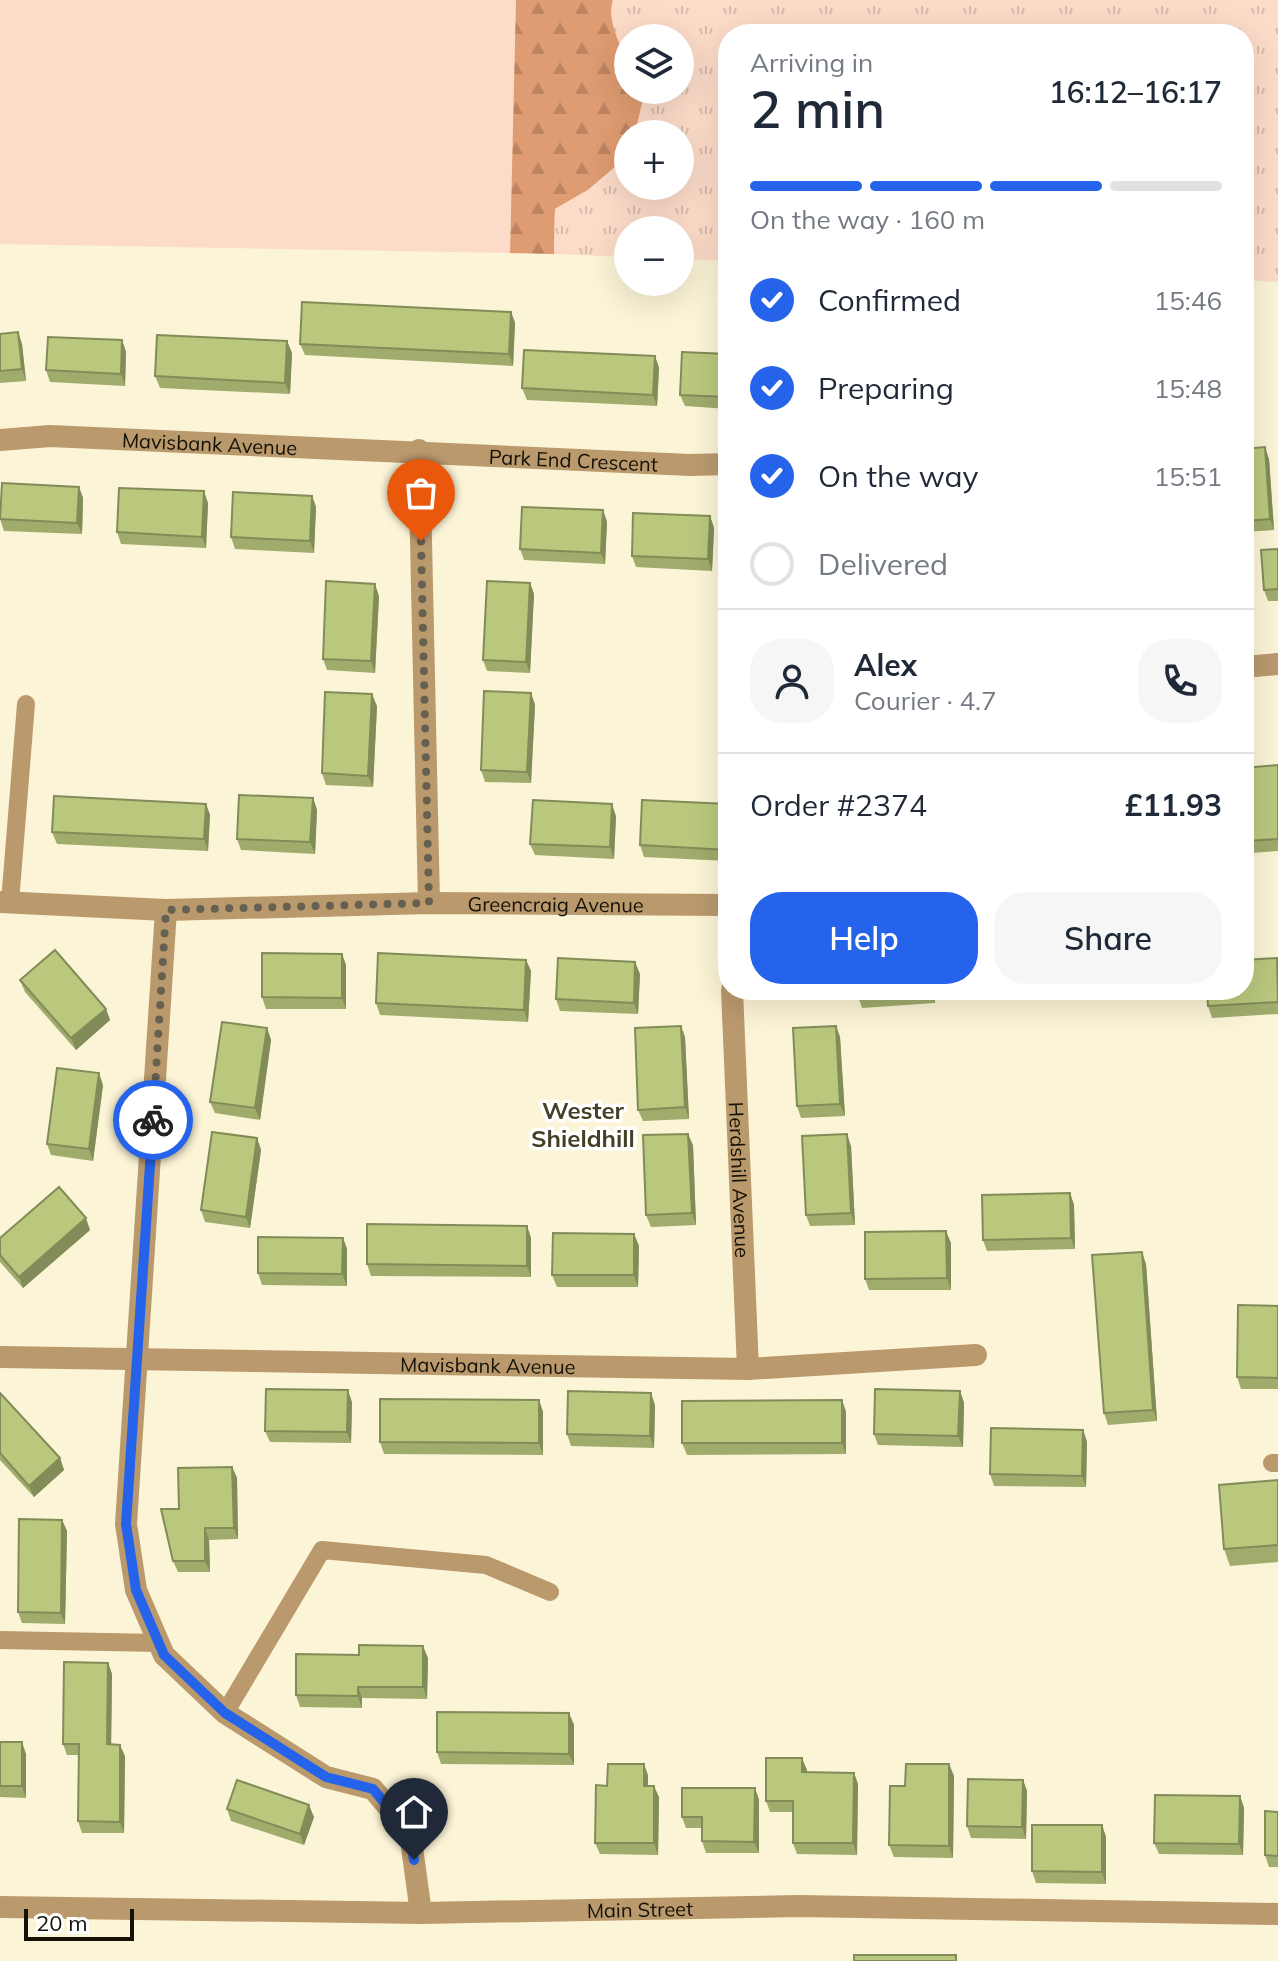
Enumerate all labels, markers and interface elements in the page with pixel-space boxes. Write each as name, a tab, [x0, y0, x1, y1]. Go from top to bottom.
map controls	[614, 24, 694, 296]
button: layers	[614, 24, 694, 104]
text: Arriving in	[750, 46, 873, 79]
text: 16:12–16:17	[1049, 73, 1222, 111]
text: 2 min	[750, 76, 885, 141]
button: +	[614, 120, 694, 200]
text: On the way · 160 m	[750, 203, 985, 236]
button: −	[614, 216, 694, 296]
icon: check	[750, 278, 794, 322]
text: Confirmed	[818, 281, 961, 319]
text: 15:46	[1154, 284, 1222, 317]
icon: check	[750, 366, 794, 410]
text: Preparing	[818, 369, 954, 407]
text: 15:48	[1154, 372, 1222, 405]
street label: Mavisbank Avenue	[122, 427, 298, 460]
street label: Park End Crescent	[488, 443, 658, 476]
icon: check	[750, 454, 794, 498]
text: On the way	[818, 457, 978, 495]
pin	[387, 459, 455, 541]
text: 15:51	[1154, 460, 1222, 493]
icon: bag	[399, 471, 443, 515]
text: Delivered	[818, 545, 948, 583]
button: person	[750, 639, 834, 723]
button: phone	[1138, 639, 1222, 723]
text: Alex	[854, 646, 917, 684]
text: Courier · 4.7	[854, 684, 997, 717]
text: Order #2374	[750, 786, 927, 824]
text: £11.93	[1125, 786, 1222, 824]
street label: Greencraig Avenue	[468, 891, 644, 917]
button: Help	[750, 892, 978, 984]
button: Share	[994, 892, 1222, 984]
courier	[113, 1080, 193, 1160]
district label: Wester Shieldhill	[531, 1095, 635, 1153]
icon: bike	[131, 1098, 175, 1142]
street label: Herdshill Avenue	[724, 1101, 756, 1258]
street label: Mavisbank Avenue	[400, 1351, 576, 1379]
pin	[380, 1778, 448, 1860]
icon: home	[392, 1790, 436, 1834]
street label: Main Street	[587, 1895, 693, 1922]
scale bar	[24, 1905, 134, 1941]
text: 20 m	[36, 1909, 87, 1937]

